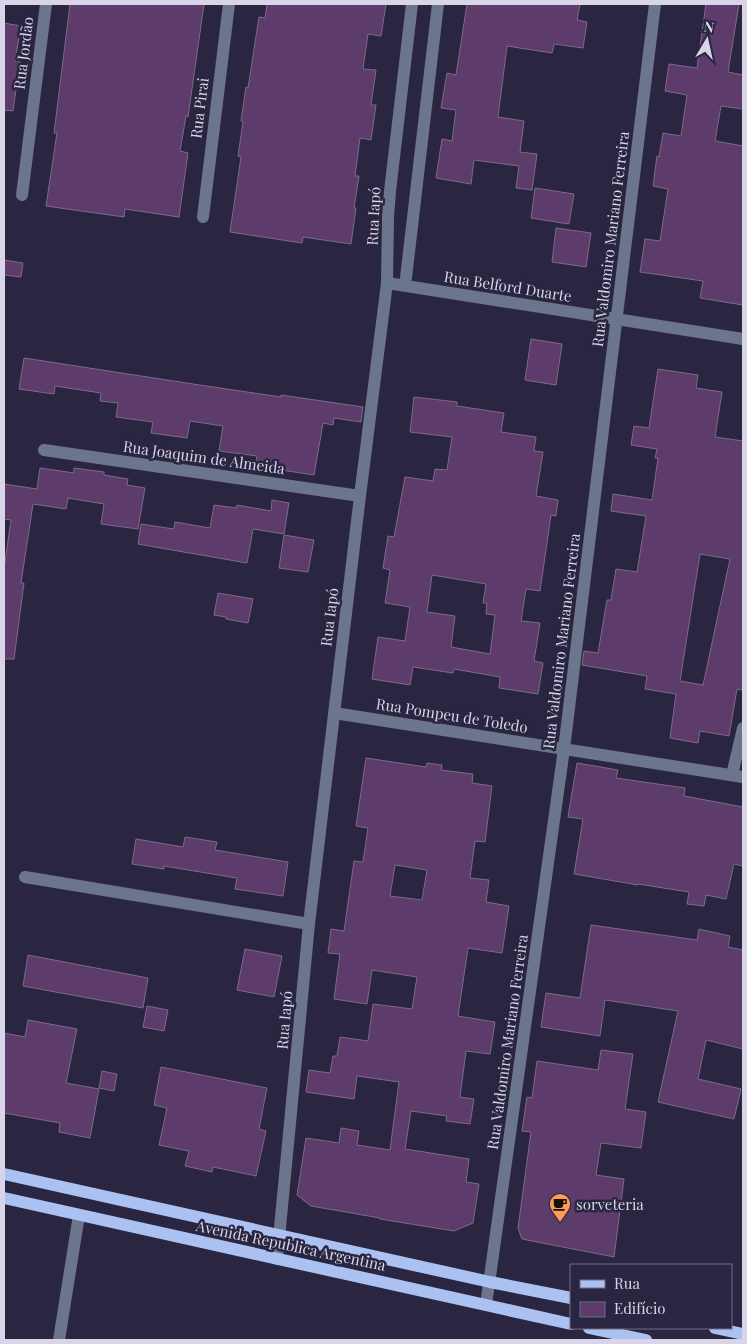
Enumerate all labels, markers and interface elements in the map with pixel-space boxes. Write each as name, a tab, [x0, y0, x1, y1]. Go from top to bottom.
north arrow	[682, 15, 732, 65]
street label: Rua Jordão	[9, 16, 37, 90]
text: N	[703, 16, 716, 37]
street label: Rua Pirai	[185, 76, 213, 140]
street label: Rua Valdomiro Mariano Ferreira	[587, 130, 633, 348]
street label: Rua Iapó	[361, 186, 385, 246]
street label: Rua Belford Duarte	[443, 266, 573, 306]
street label: Rua Joaquim de Almeida	[122, 436, 287, 478]
street label: Rua Valdomiro Mariano Ferreira	[538, 532, 584, 750]
street label: Rua Iapó	[315, 587, 343, 647]
street label: Rua Pompeu de Toledo	[375, 693, 529, 737]
street label: Rua Valdomiro Mariano Ferreira	[482, 933, 532, 1151]
street label: Rua Iapó	[271, 990, 297, 1050]
cafe icon: sorveteria	[548, 1192, 572, 1223]
place label: sorveteria	[576, 1194, 644, 1214]
street label: Avenida Republica Argentina	[193, 1215, 388, 1275]
legend	[570, 1264, 732, 1329]
text: Rua	[614, 1273, 640, 1293]
text: Edifício	[614, 1298, 666, 1318]

